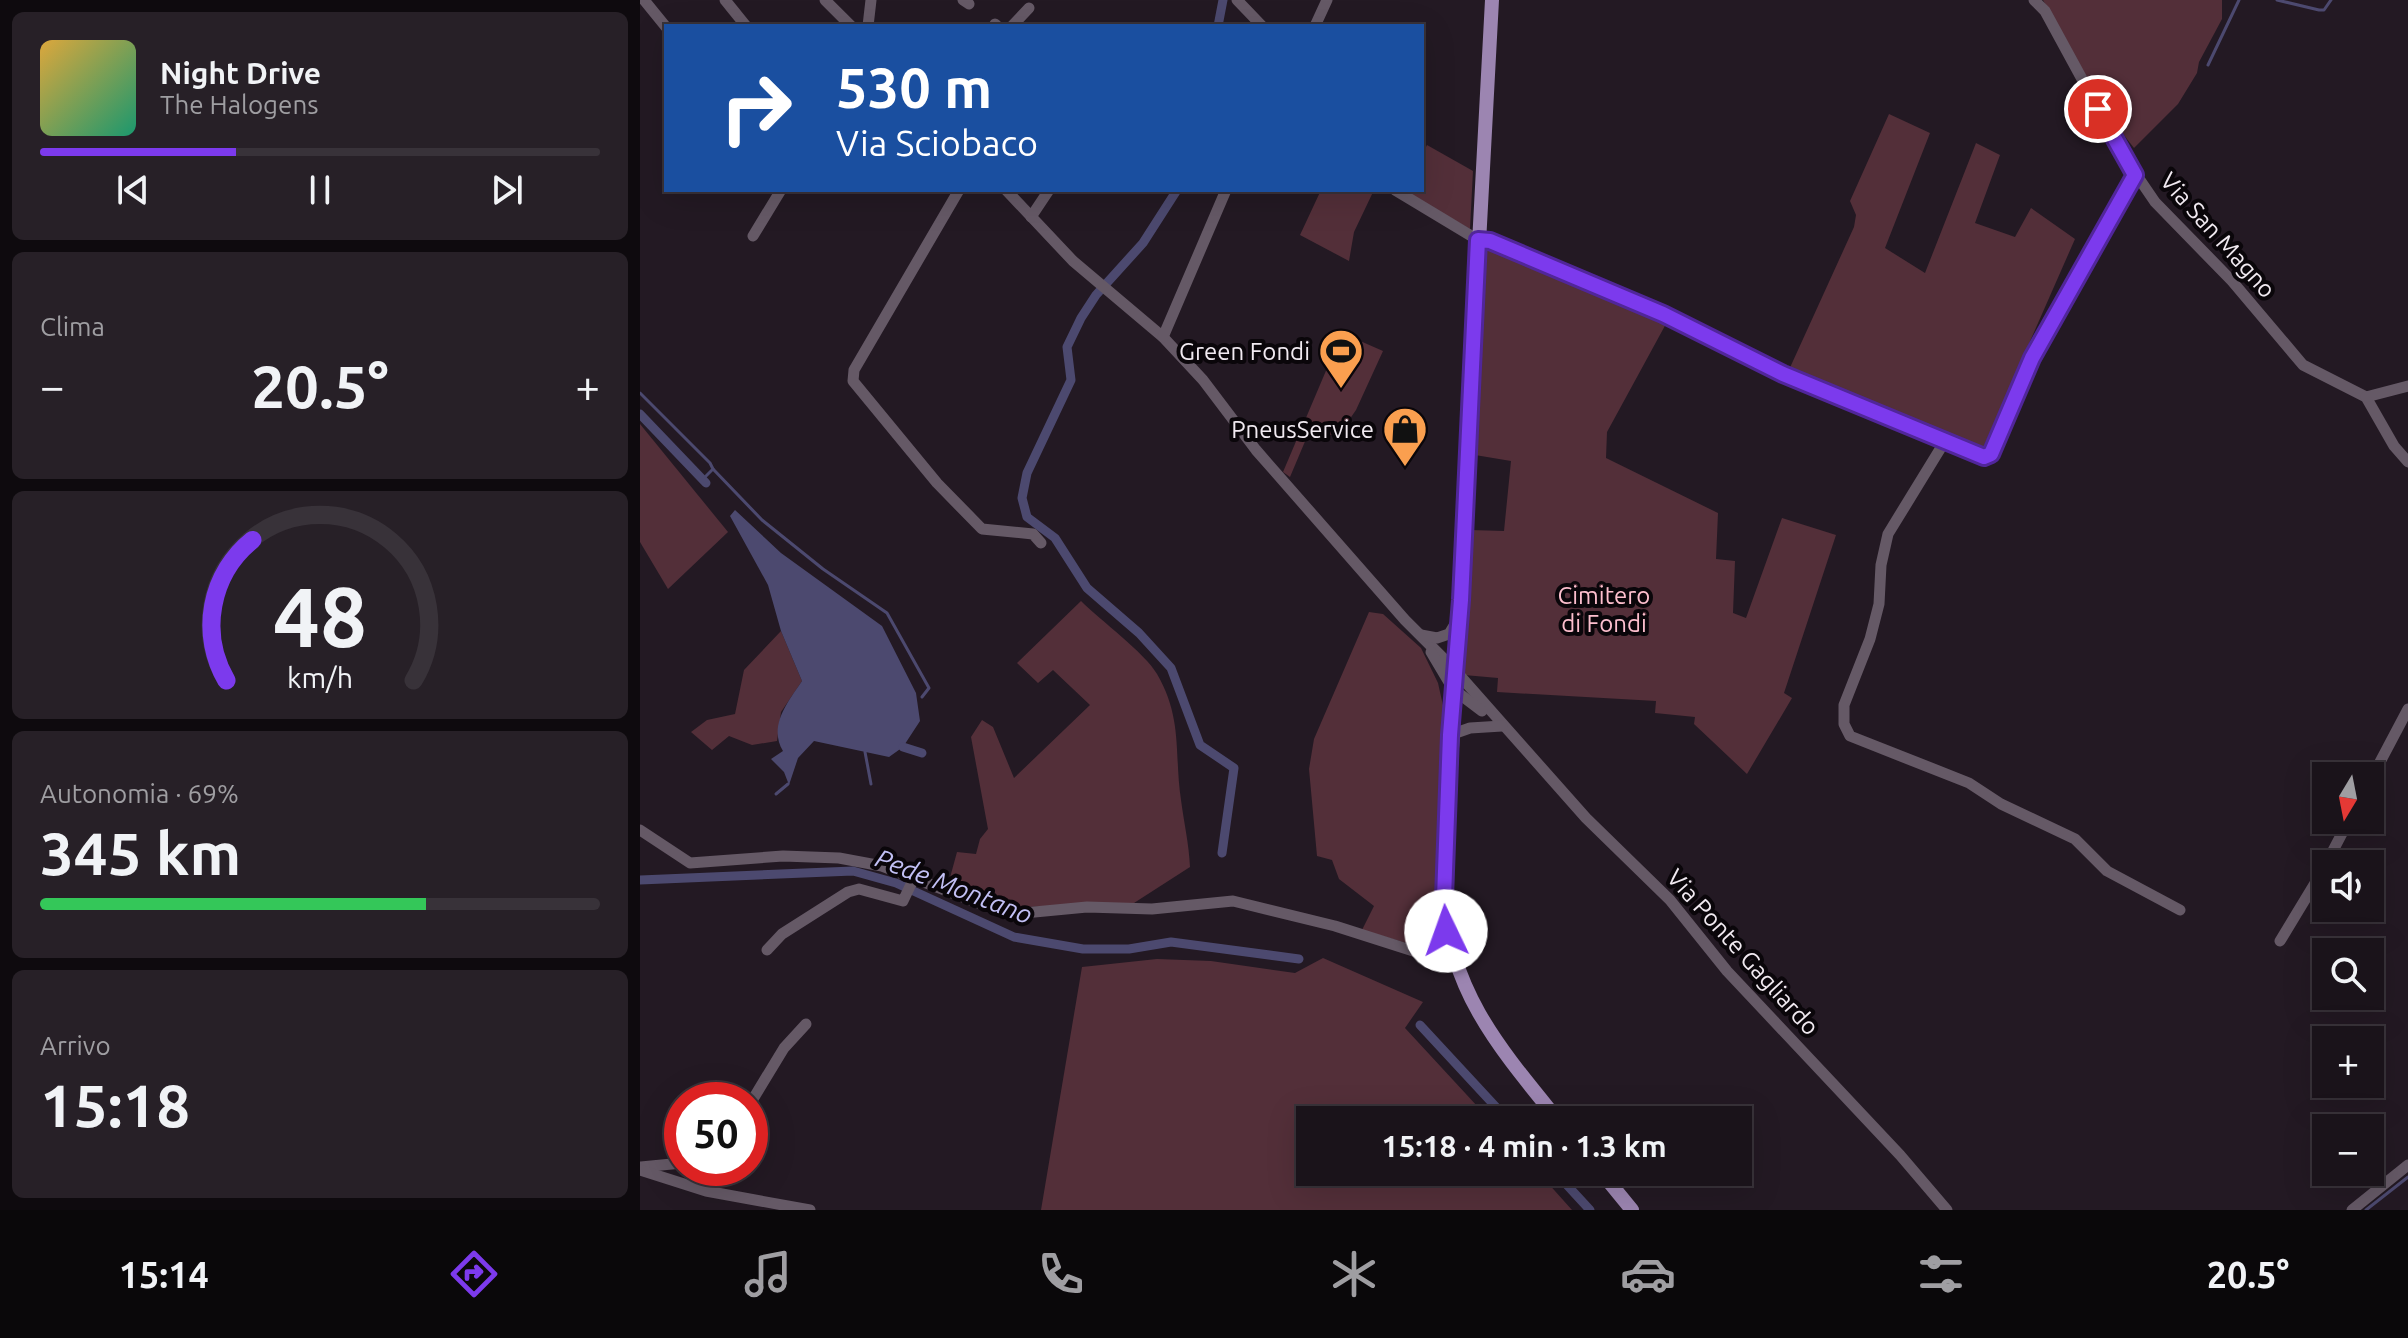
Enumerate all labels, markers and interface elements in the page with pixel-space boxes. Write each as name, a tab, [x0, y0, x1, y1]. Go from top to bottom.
text: Night Drive	[160, 56, 321, 90]
icon: right	[704, 56, 808, 160]
text: 530 m	[836, 56, 992, 119]
pin	[2064, 75, 2132, 143]
icon: arrive	[2076, 87, 2120, 131]
text: The Halogens	[160, 90, 319, 119]
text: Via Sciobaco	[836, 122, 1038, 163]
street label: Via San Magno	[2155, 167, 2281, 303]
icon: previous	[111, 168, 155, 212]
icon: pause	[298, 168, 342, 212]
icon: next	[485, 168, 529, 212]
text: Clima	[40, 312, 105, 341]
sports icon: Green Fondi	[1317, 327, 1365, 390]
place label: Green Fondi	[1179, 338, 1310, 365]
text: 20.5°	[251, 352, 389, 419]
text: −	[40, 361, 65, 410]
text: +	[575, 361, 600, 410]
shop icon: PneusService	[1381, 405, 1429, 468]
place label: PneusService	[1231, 416, 1374, 443]
text: 48	[273, 569, 367, 663]
park label: Cimitero di Fondi	[1558, 582, 1650, 637]
text: km/h	[287, 661, 353, 693]
north arrow	[2312, 762, 2384, 834]
map controls	[2312, 762, 2384, 1186]
text: Autonomia · 69%	[40, 779, 239, 808]
text: 345 km	[40, 819, 241, 886]
water label: Pede Montano	[872, 843, 1036, 929]
button: sound	[2312, 850, 2384, 922]
street label: Via Ponte Gagliardo	[1662, 864, 1824, 1040]
position arrow	[1404, 889, 1488, 973]
button: search	[2312, 938, 2384, 1010]
button: +	[2312, 1026, 2384, 1098]
text: Arrivo	[40, 1031, 111, 1060]
text: 15:18	[40, 1071, 190, 1138]
speed limit sign: 50	[664, 1082, 768, 1186]
button: −	[2312, 1114, 2384, 1186]
text: 15:18 · 4 min · 1.3 km	[1381, 1129, 1667, 1163]
icon: directions	[446, 1246, 502, 1302]
icon: music	[740, 1246, 796, 1302]
icon: phone	[1033, 1246, 1089, 1302]
icon: climate	[1326, 1246, 1382, 1302]
icon: car	[1620, 1246, 1676, 1302]
icon: filters	[1913, 1246, 1969, 1302]
text: 15:14	[119, 1254, 209, 1295]
text: 20.5°	[2207, 1254, 2289, 1295]

